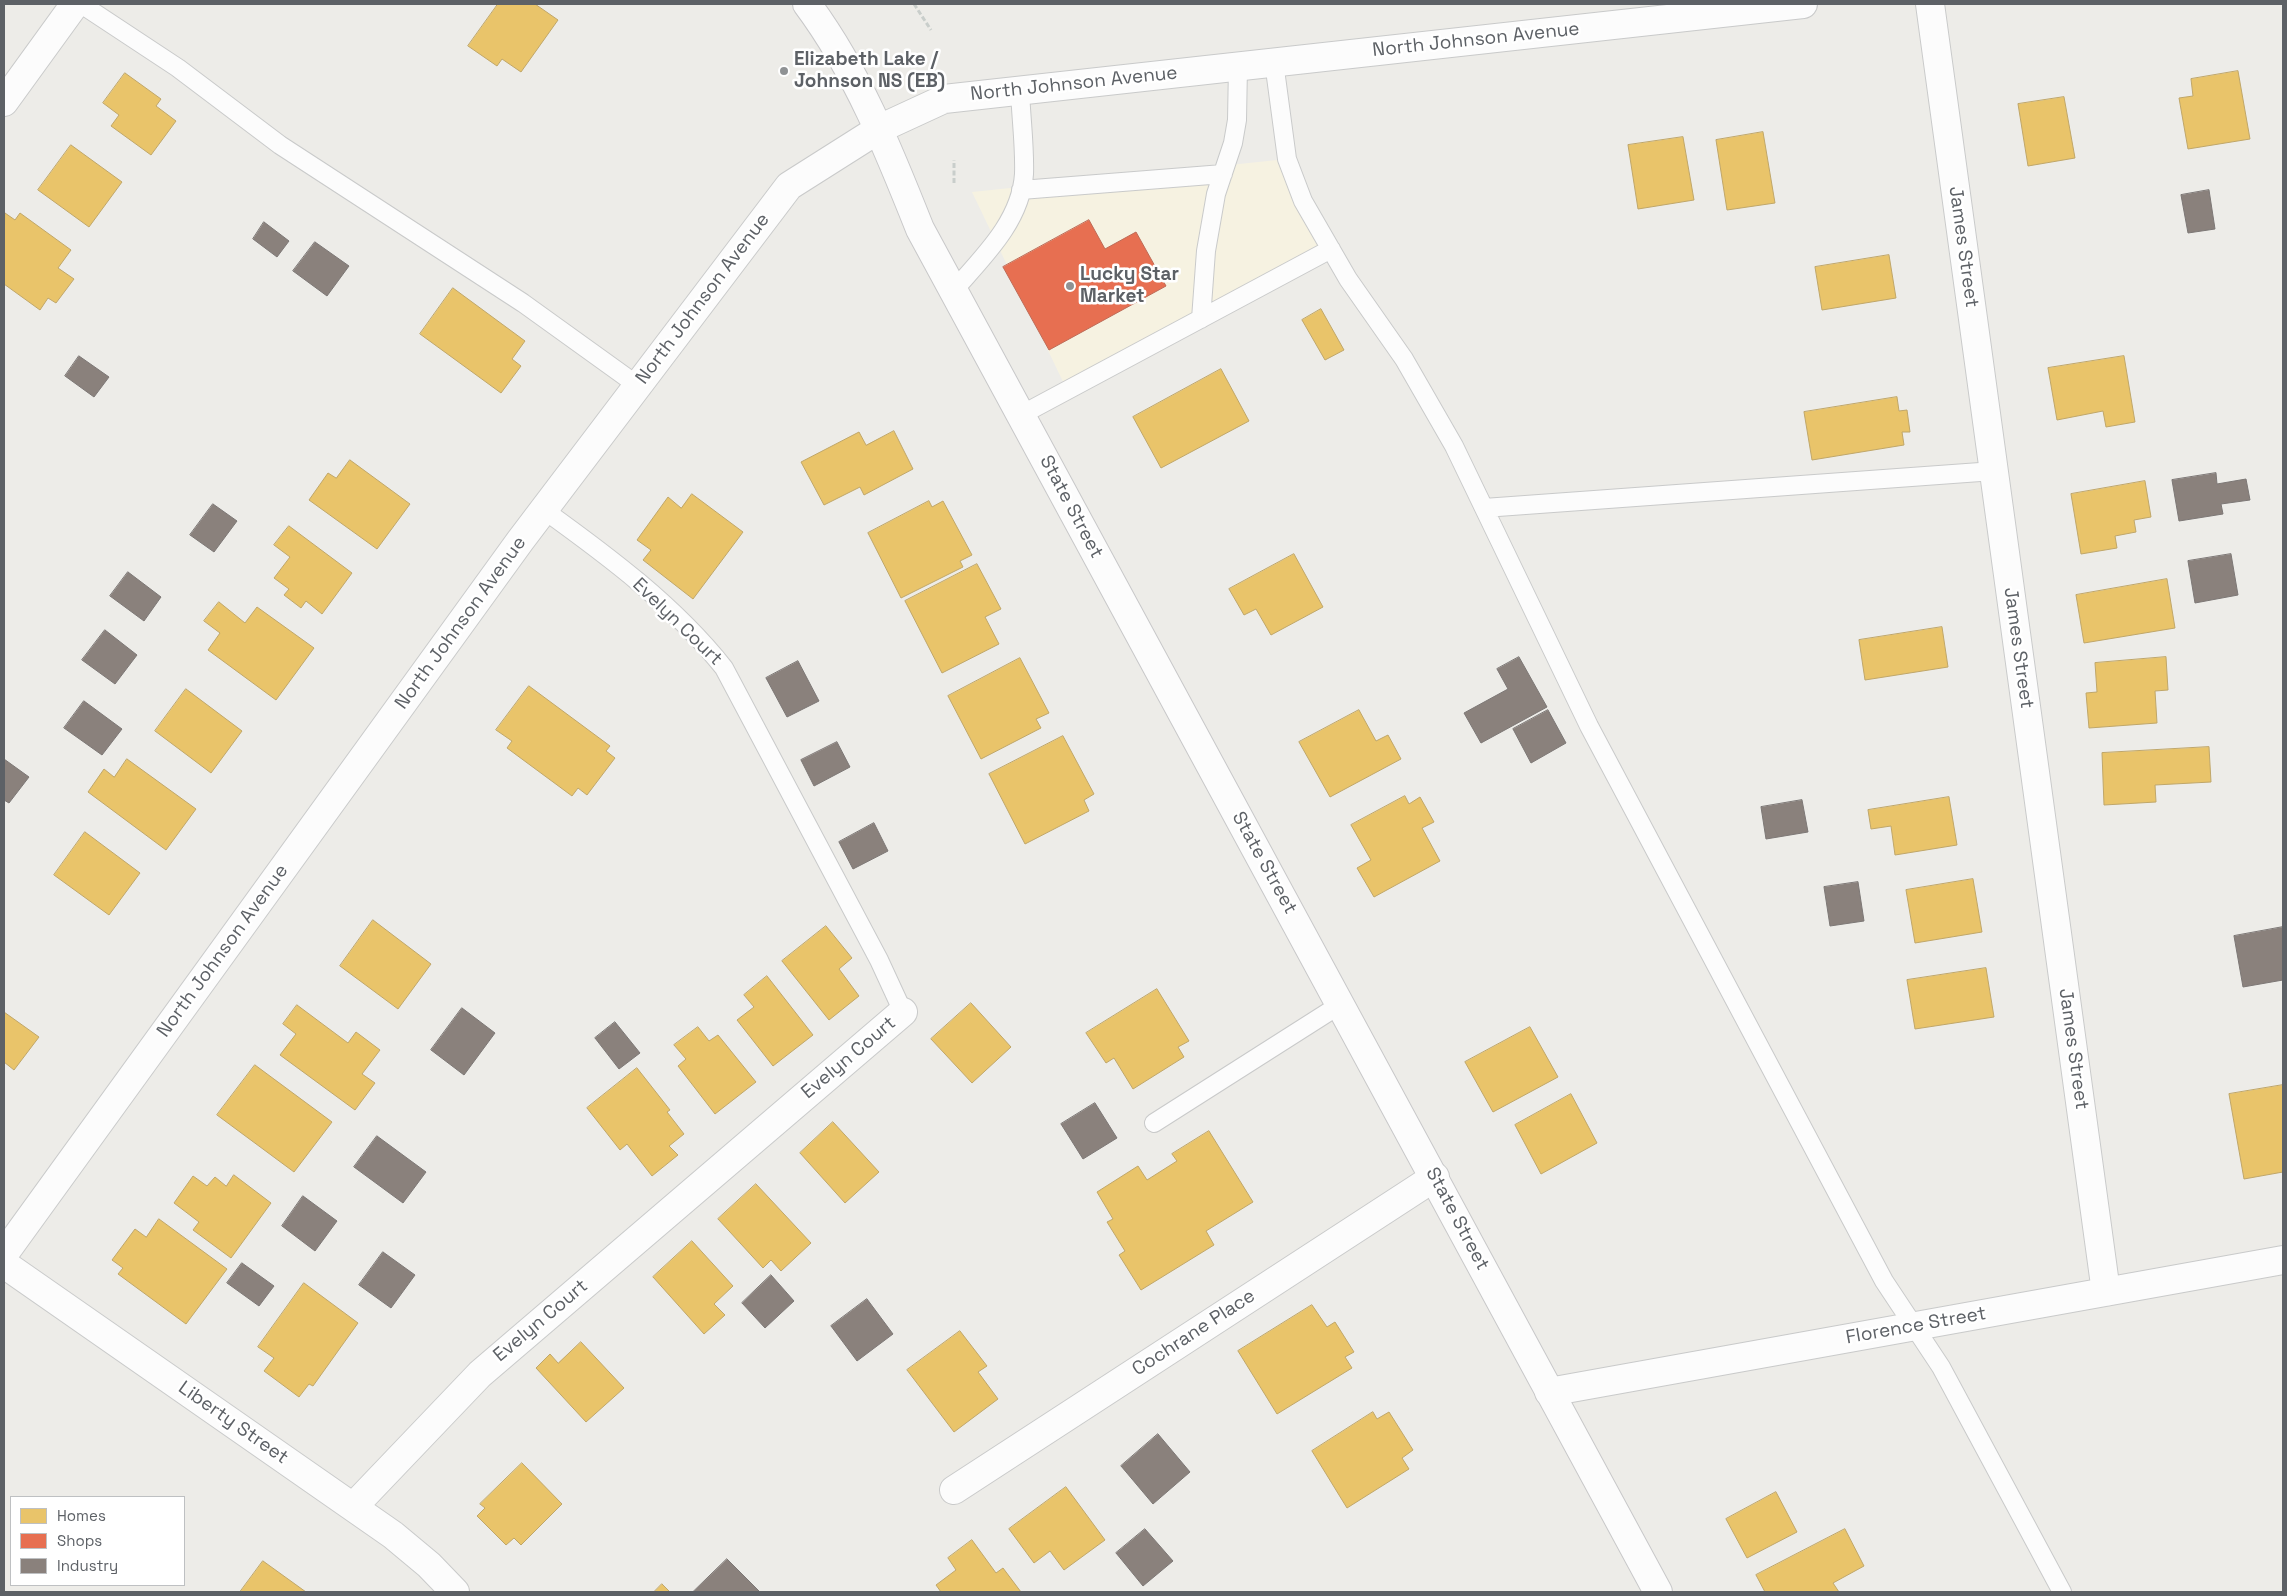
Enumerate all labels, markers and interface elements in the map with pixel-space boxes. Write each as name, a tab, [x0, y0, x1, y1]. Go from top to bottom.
street label: North Johnson Avenue	[1371, 18, 1581, 62]
place label: Elizabeth Lake / Johnson NS (EB)	[794, 49, 945, 93]
street label: North Johnson Avenue	[969, 62, 1179, 106]
marker: Elizabeth Lake / Johnson NS (EB)	[778, 65, 790, 77]
street label: James Street	[1943, 185, 1983, 309]
street label: North Johnson Avenue	[631, 209, 775, 389]
place label: Lucky Star Market	[1080, 264, 1179, 308]
marker: Lucky Star Market	[1064, 280, 1076, 292]
street label: State Street	[1034, 452, 1108, 562]
street label: North Johnson Avenue	[391, 532, 531, 714]
street label: Evelyn Court	[627, 573, 727, 671]
street label: James Street	[1998, 586, 2038, 710]
street label: State Street	[1227, 808, 1301, 918]
street label: North Johnson Avenue	[153, 860, 293, 1042]
street label: James Street	[2053, 987, 2093, 1111]
street label: Evelyn Court	[797, 1012, 901, 1104]
street label: State Street	[1420, 1164, 1494, 1274]
street label: Evelyn Court	[489, 1275, 593, 1367]
street label: Cochrane Place	[1128, 1285, 1260, 1381]
street label: Florence Street	[1844, 1302, 1988, 1350]
street label: Liberty Street	[174, 1377, 292, 1469]
legend	[10, 1496, 185, 1586]
text: Homes	[57, 1506, 106, 1525]
text: Shops	[57, 1531, 102, 1550]
text: Industry	[57, 1556, 118, 1575]

